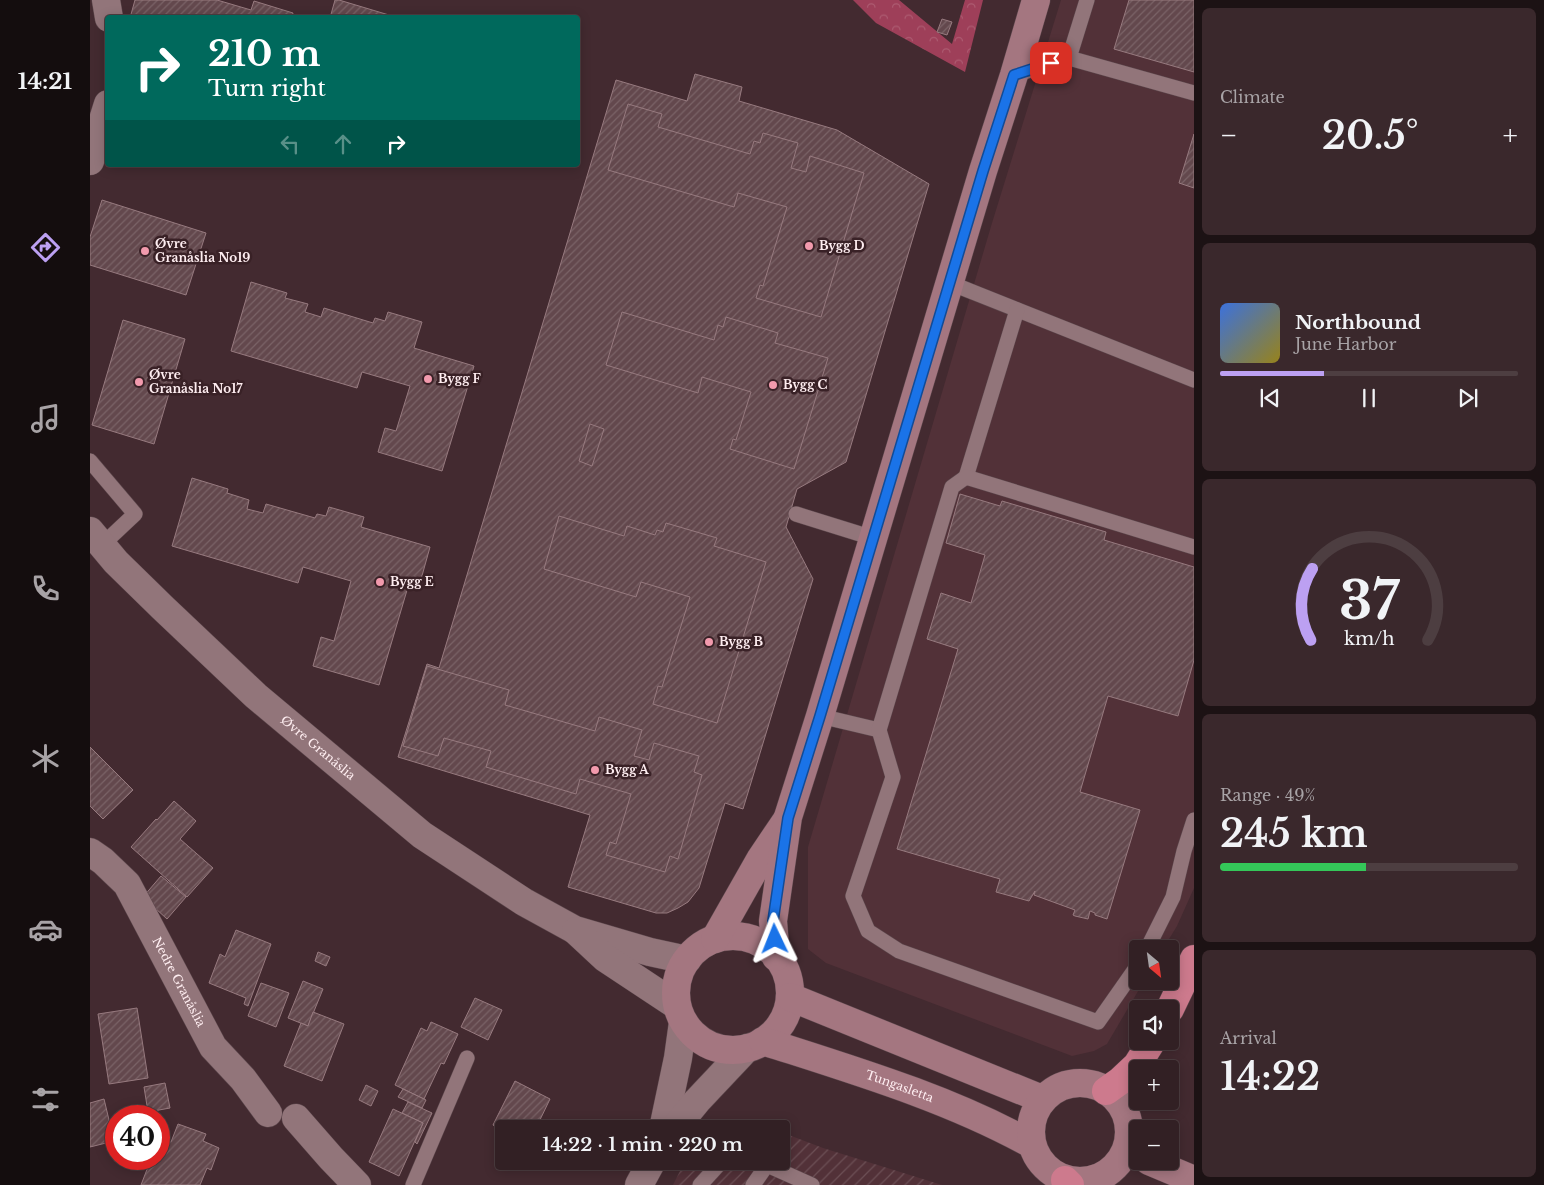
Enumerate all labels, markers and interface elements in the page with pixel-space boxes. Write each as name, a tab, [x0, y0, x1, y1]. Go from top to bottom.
text: 210 m	[208, 32, 321, 75]
icon: right	[125, 35, 190, 100]
pin	[1030, 42, 1072, 84]
icon: arrive	[1037, 49, 1065, 77]
text: 14:21	[18, 68, 72, 95]
text: Turn right	[208, 75, 326, 102]
text: Climate	[1220, 87, 1285, 107]
text: 20.5°	[1322, 112, 1419, 159]
text: −	[1220, 118, 1238, 153]
text: +	[1503, 118, 1518, 153]
icon: left	[276, 130, 304, 158]
icon: ahead	[329, 130, 357, 158]
icon: right	[382, 130, 410, 158]
icon: directions	[28, 230, 63, 265]
place label: Øvre Granåslia No19	[155, 236, 250, 265]
place label: Bygg D	[819, 238, 865, 253]
marker: Bygg D	[803, 240, 815, 252]
marker: Øvre Granåslia No19	[139, 245, 151, 257]
text: Northbound	[1295, 311, 1421, 334]
text: June Harbor	[1295, 334, 1396, 354]
place label: Øvre Granåslia No17	[149, 367, 243, 396]
place label: Bygg F	[438, 371, 482, 386]
marker: Bygg F	[422, 373, 434, 385]
marker: Øvre Granåslia No17	[133, 376, 145, 388]
place label: Bygg C	[783, 377, 828, 392]
marker: Bygg C	[767, 379, 779, 391]
icon: previous	[1256, 384, 1284, 412]
icon: pause	[1355, 384, 1383, 412]
icon: next	[1454, 384, 1482, 412]
icon: music	[28, 401, 63, 436]
text: 37	[1339, 569, 1400, 633]
icon: phone	[28, 571, 63, 606]
place label: Bygg E	[390, 574, 434, 589]
marker: Bygg E	[374, 576, 386, 588]
text: km/h	[1344, 628, 1394, 650]
place label: Bygg B	[719, 634, 764, 649]
marker: Bygg B	[703, 636, 715, 648]
street label: Øvre Granåslia	[278, 712, 359, 783]
icon: climate	[28, 741, 63, 776]
place label: Bygg A	[605, 762, 650, 777]
marker: Bygg A	[589, 764, 601, 776]
text: Range · 49%	[1220, 785, 1315, 805]
text: 245 km	[1220, 810, 1368, 857]
icon: car	[28, 912, 63, 947]
position arrow	[748, 912, 800, 964]
street label: Nedre Granåslia	[149, 934, 209, 1030]
north arrow	[1129, 940, 1179, 990]
map controls	[1129, 940, 1179, 1170]
button: sound	[1129, 1000, 1179, 1050]
text: Arrival	[1220, 1028, 1277, 1048]
text: 14:22	[1220, 1053, 1320, 1100]
button: +	[1129, 1060, 1179, 1110]
street label: Tungasletta	[864, 1067, 936, 1105]
icon: filters	[28, 1082, 63, 1117]
speed limit sign: 40	[105, 1105, 170, 1170]
button: −	[1129, 1120, 1179, 1170]
text: 14:22 · 1 min · 220 m	[542, 1133, 743, 1156]

